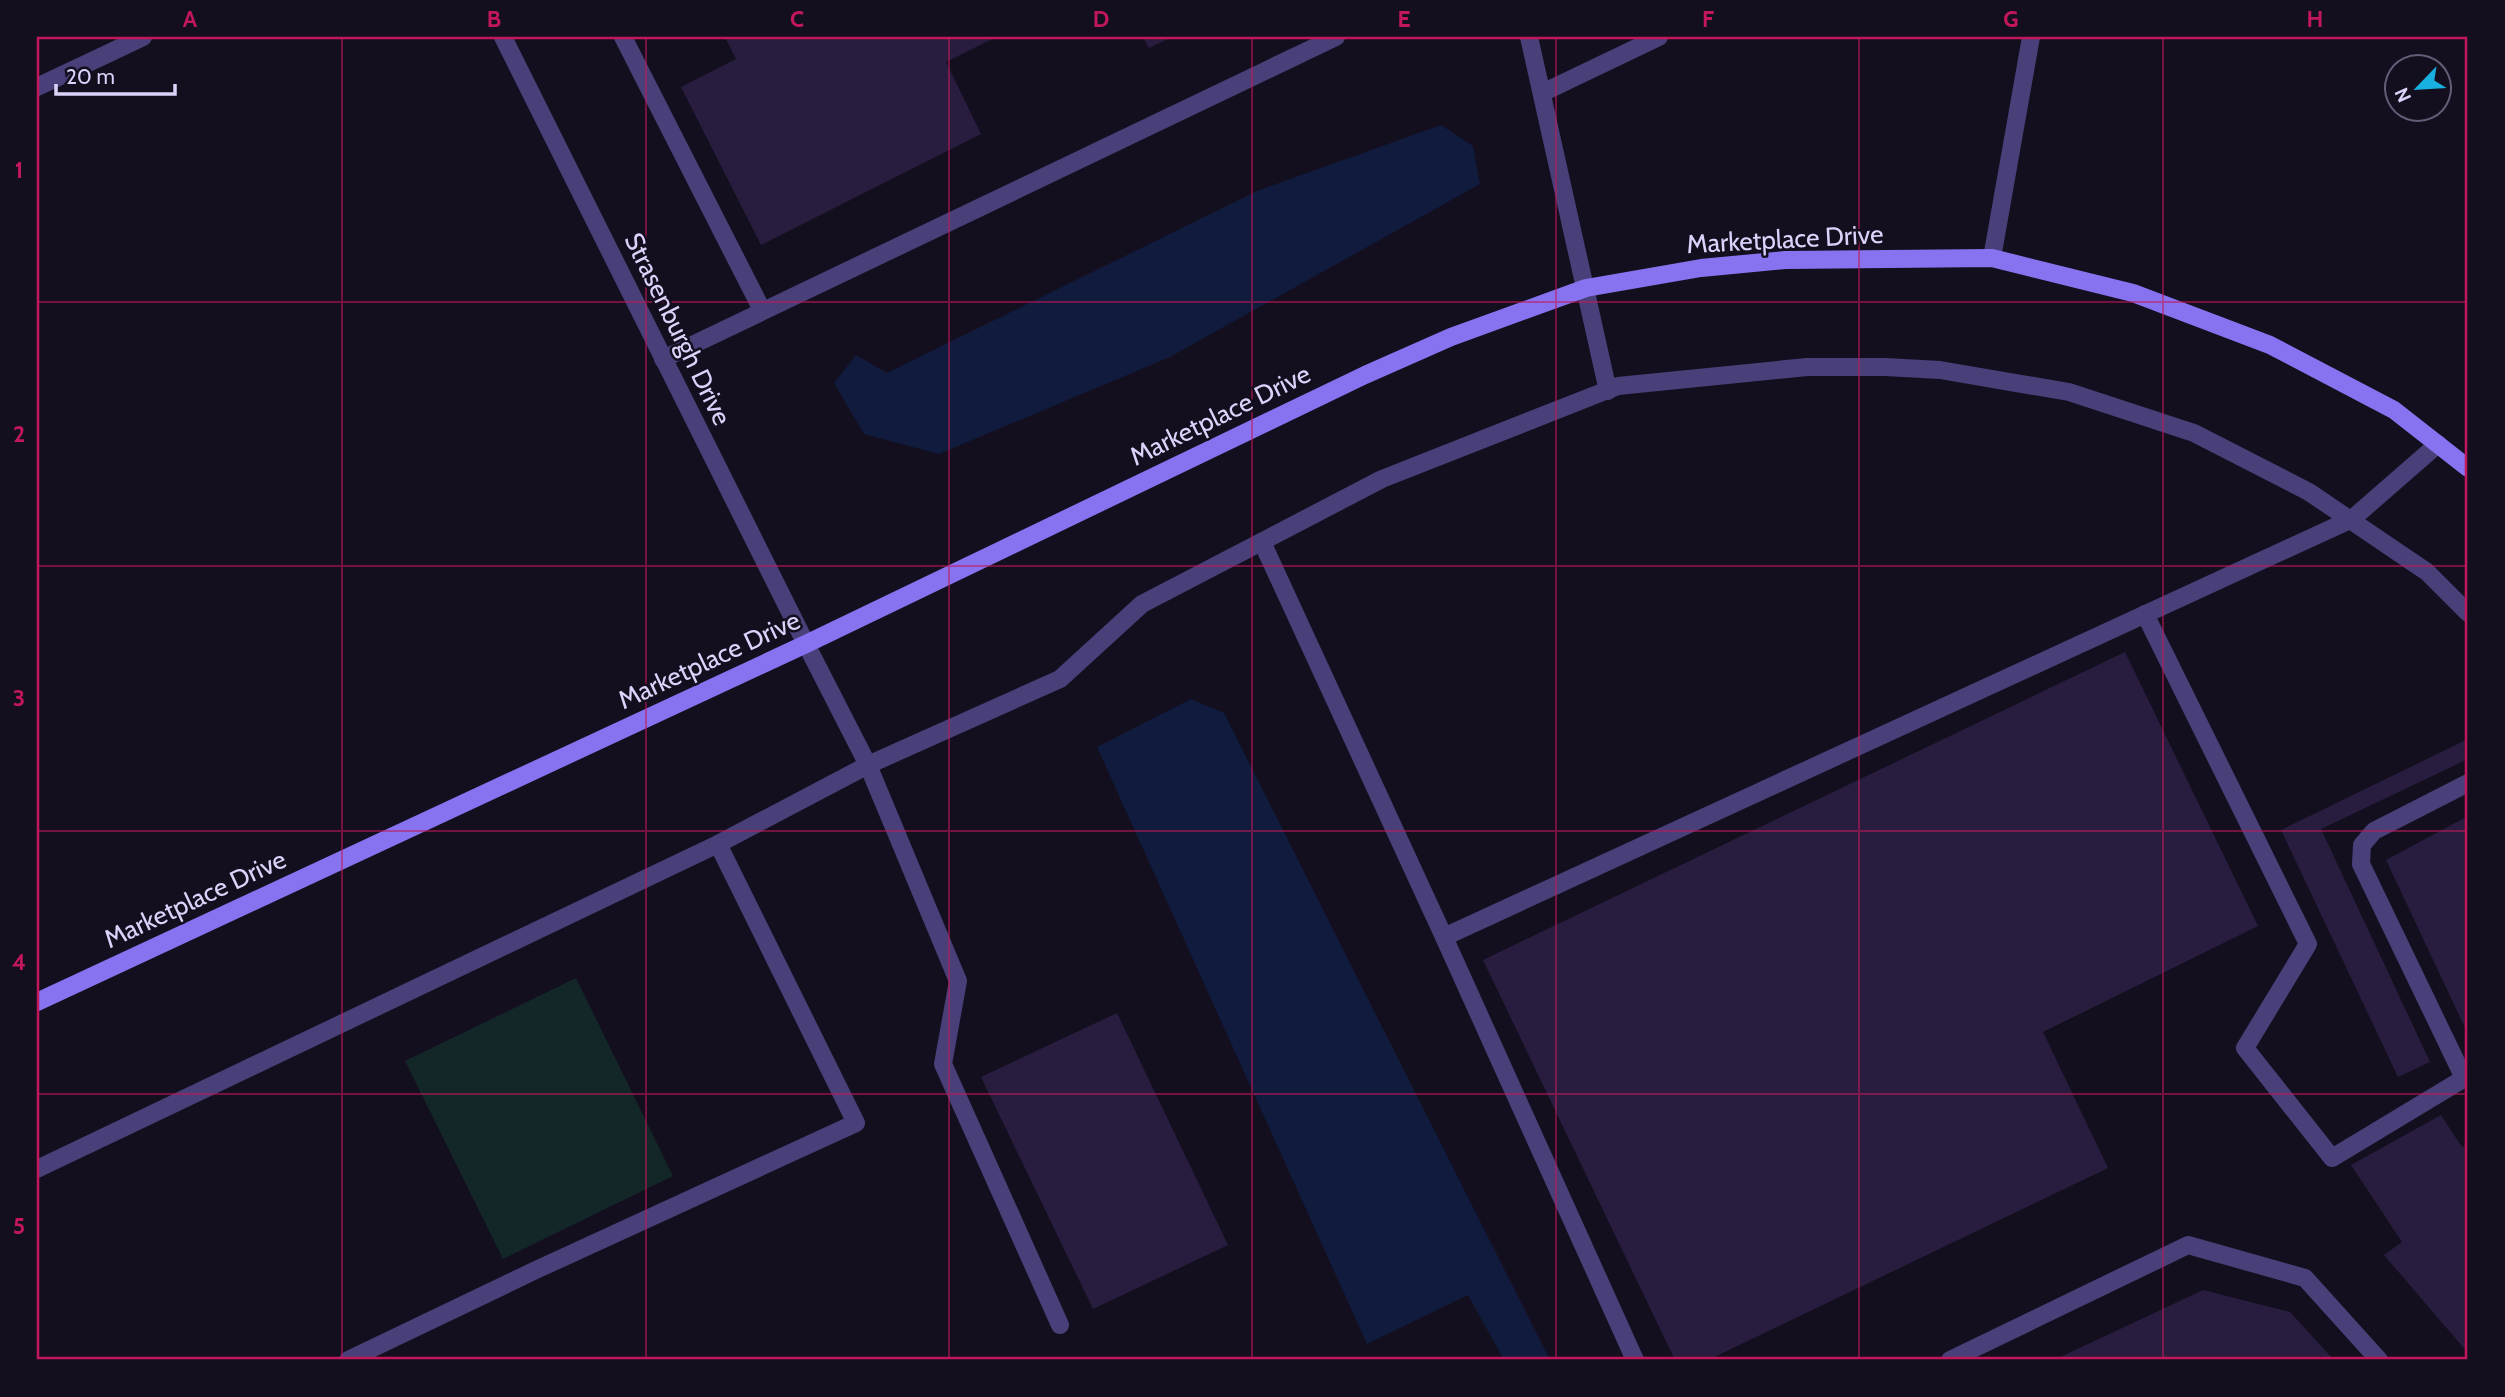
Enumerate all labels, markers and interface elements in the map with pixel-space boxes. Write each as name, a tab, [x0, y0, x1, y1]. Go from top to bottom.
text: A	[183, 5, 198, 33]
text: B	[487, 5, 501, 33]
text: C	[790, 5, 804, 33]
text: D	[1093, 5, 1109, 33]
text: E	[1397, 5, 1411, 33]
text: F	[1702, 5, 1714, 33]
text: G	[2003, 5, 2019, 33]
text: H	[2307, 5, 2323, 33]
scale bar	[56, 52, 175, 96]
north arrow	[2382, 52, 2452, 122]
text: 20 m	[66, 64, 115, 89]
text: N	[2390, 84, 2416, 106]
text: 1	[15, 156, 23, 184]
street label: Marketplace Drive	[1686, 218, 1884, 260]
street label: Strasenburgh Drive	[618, 228, 738, 430]
street label: Marketplace Drive	[1124, 357, 1316, 473]
text: 2	[13, 420, 25, 448]
street label: Marketplace Drive	[613, 604, 805, 716]
text: 3	[13, 684, 25, 712]
street label: Marketplace Drive	[99, 843, 291, 955]
text: 4	[12, 948, 26, 976]
text: 5	[13, 1212, 25, 1240]

